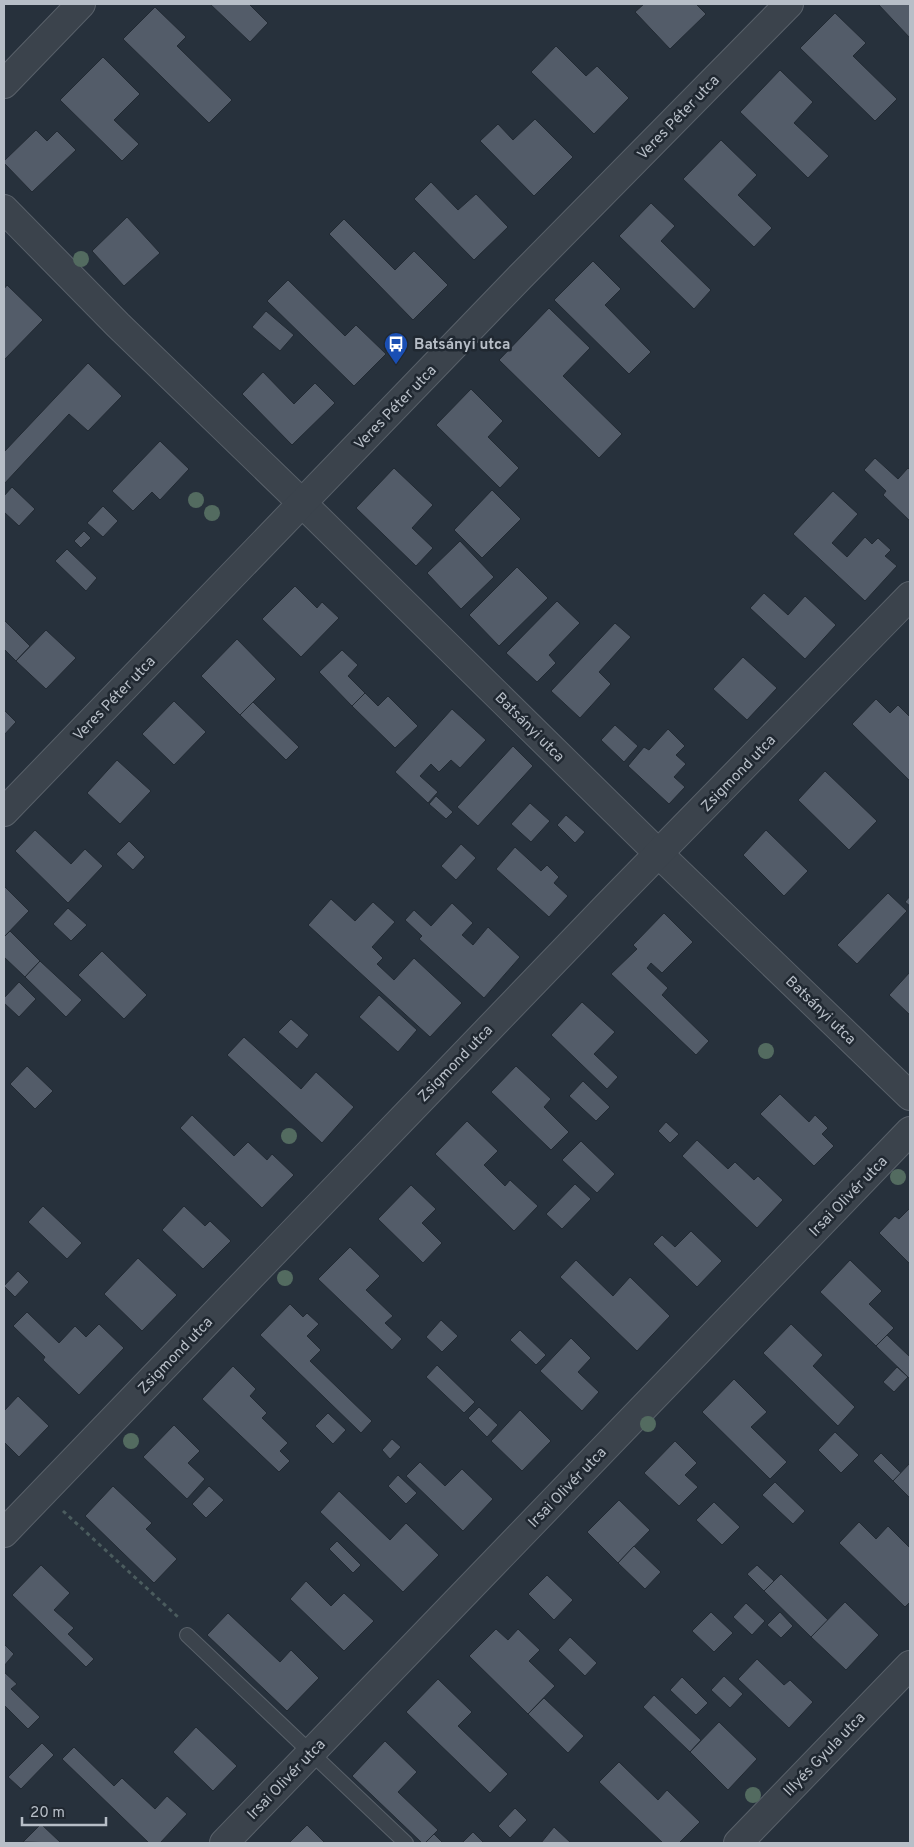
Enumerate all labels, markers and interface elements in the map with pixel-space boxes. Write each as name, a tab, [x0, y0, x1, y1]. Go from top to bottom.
street label: Veres Péter utca	[634, 72, 724, 164]
bus stop icon: Batsányi utca	[383, 331, 409, 365]
place label: Batsányi utca	[414, 336, 510, 355]
street label: Veres Péter utca	[351, 362, 441, 454]
street label: Veres Péter utca	[70, 653, 160, 745]
street label: Batsányi utca	[490, 689, 568, 767]
street label: Zsigmond utca	[698, 731, 781, 817]
street label: Batsányi utca	[781, 973, 859, 1050]
street label: Zsigmond utca	[415, 1021, 498, 1107]
street label: Irsai Olivér utca	[806, 1153, 892, 1241]
street label: Zsigmond utca	[135, 1313, 218, 1399]
street label: Irsai Olivér utca	[525, 1444, 611, 1532]
street label: Illyés Gyula utca	[780, 1709, 870, 1801]
street label: Irsai Olivér utca	[244, 1736, 330, 1824]
scale bar	[22, 1794, 106, 1826]
text: 20 m	[30, 1804, 65, 1823]

